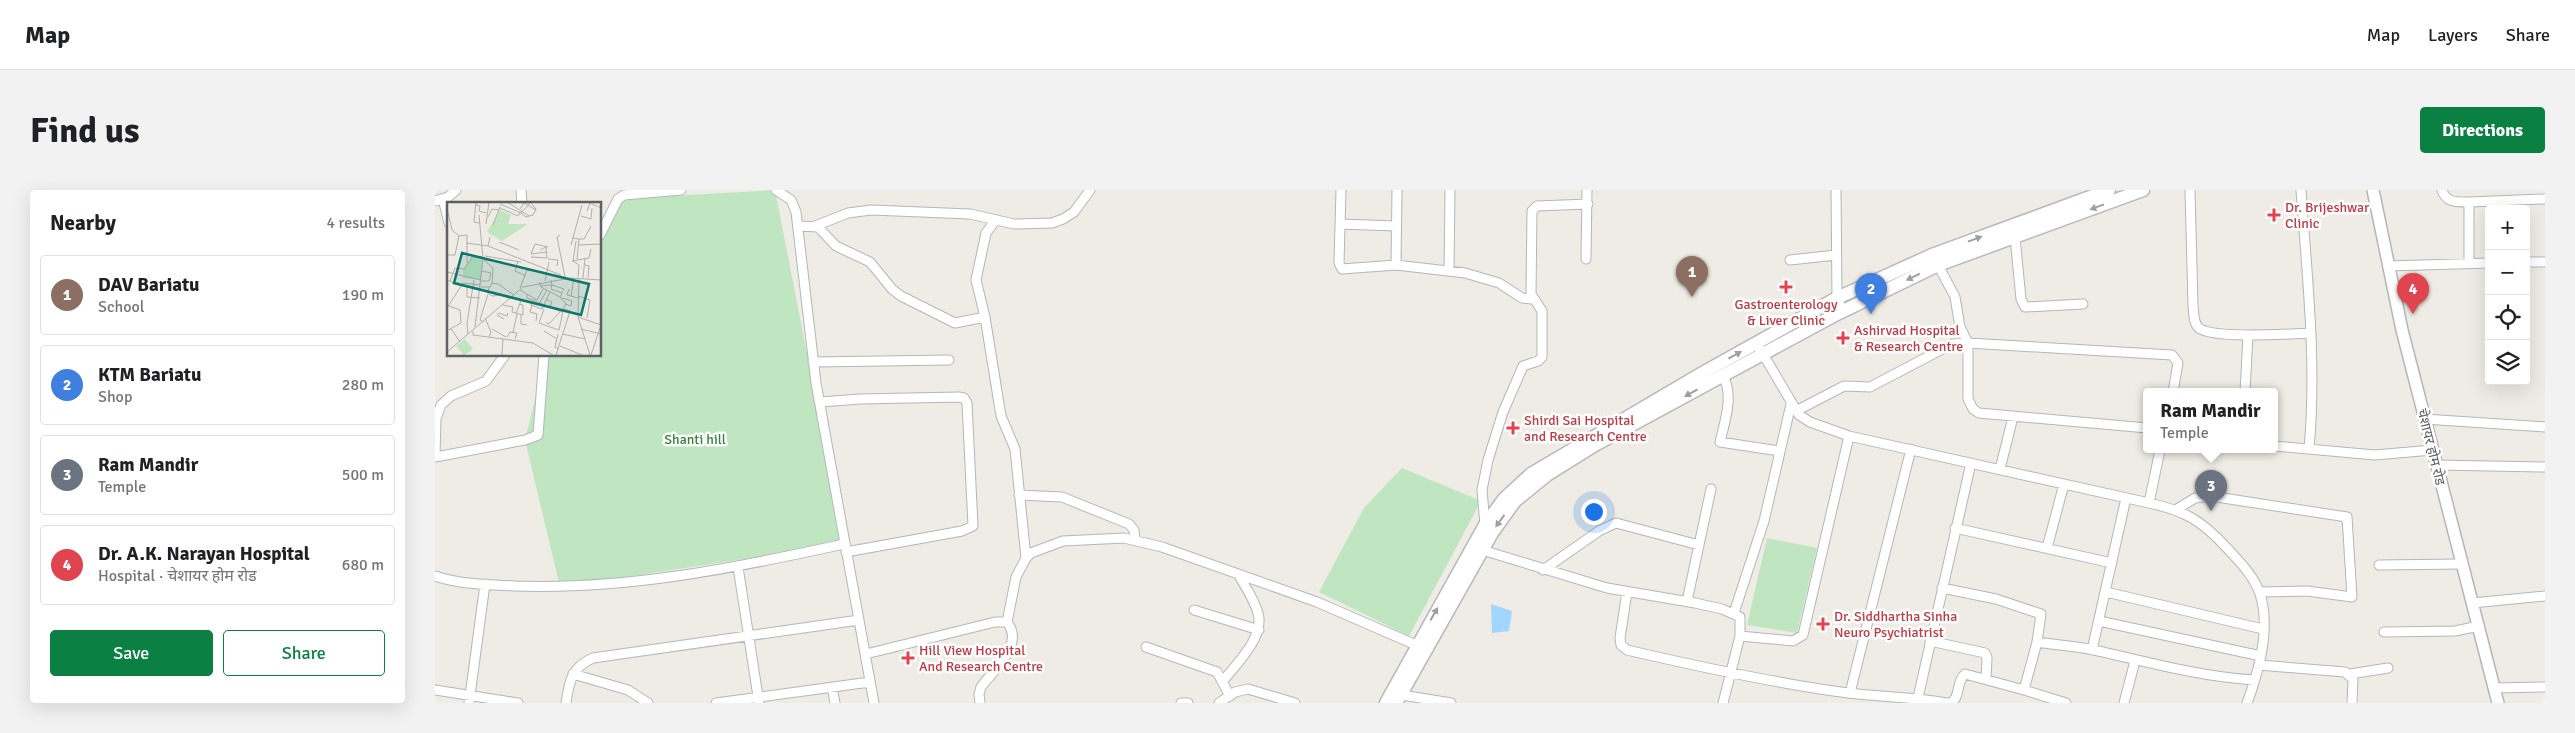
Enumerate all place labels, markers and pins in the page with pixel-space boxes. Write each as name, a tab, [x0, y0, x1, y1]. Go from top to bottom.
place label: Dr. Brijeshwar Clinic	[2285, 199, 2370, 232]
marker: Dr. Brijeshwar Clinic	[2267, 208, 2281, 222]
pin: 1	[1676, 256, 1708, 297]
pin: 2	[1855, 273, 1887, 314]
pin: 4	[2397, 273, 2429, 314]
marker: Gastroenterology & Liver Clinic	[1779, 280, 1793, 294]
place label: Gastroenterology & Liver Clinic	[1734, 296, 1838, 329]
place label: Ashirvad Hospital & Research Centre	[1854, 322, 1963, 355]
marker: Ashirvad Hospital & Research Centre	[1836, 331, 1850, 345]
place label: Shirdi Sai Hospital and Research Centre	[1524, 412, 1647, 445]
marker: Shirdi Sai Hospital and Research Centre	[1506, 421, 1520, 435]
pin: 3	[2195, 470, 2227, 511]
place label: Dr. Siddhartha Sinha Neuro Psychiatrist	[1834, 608, 1957, 641]
marker: Dr. Siddhartha Sinha Neuro Psychiatrist	[1816, 617, 1830, 631]
place label: Hill View Hospital And Research Centre	[919, 642, 1043, 675]
marker: Hill View Hospital And Research Centre	[901, 651, 915, 665]

